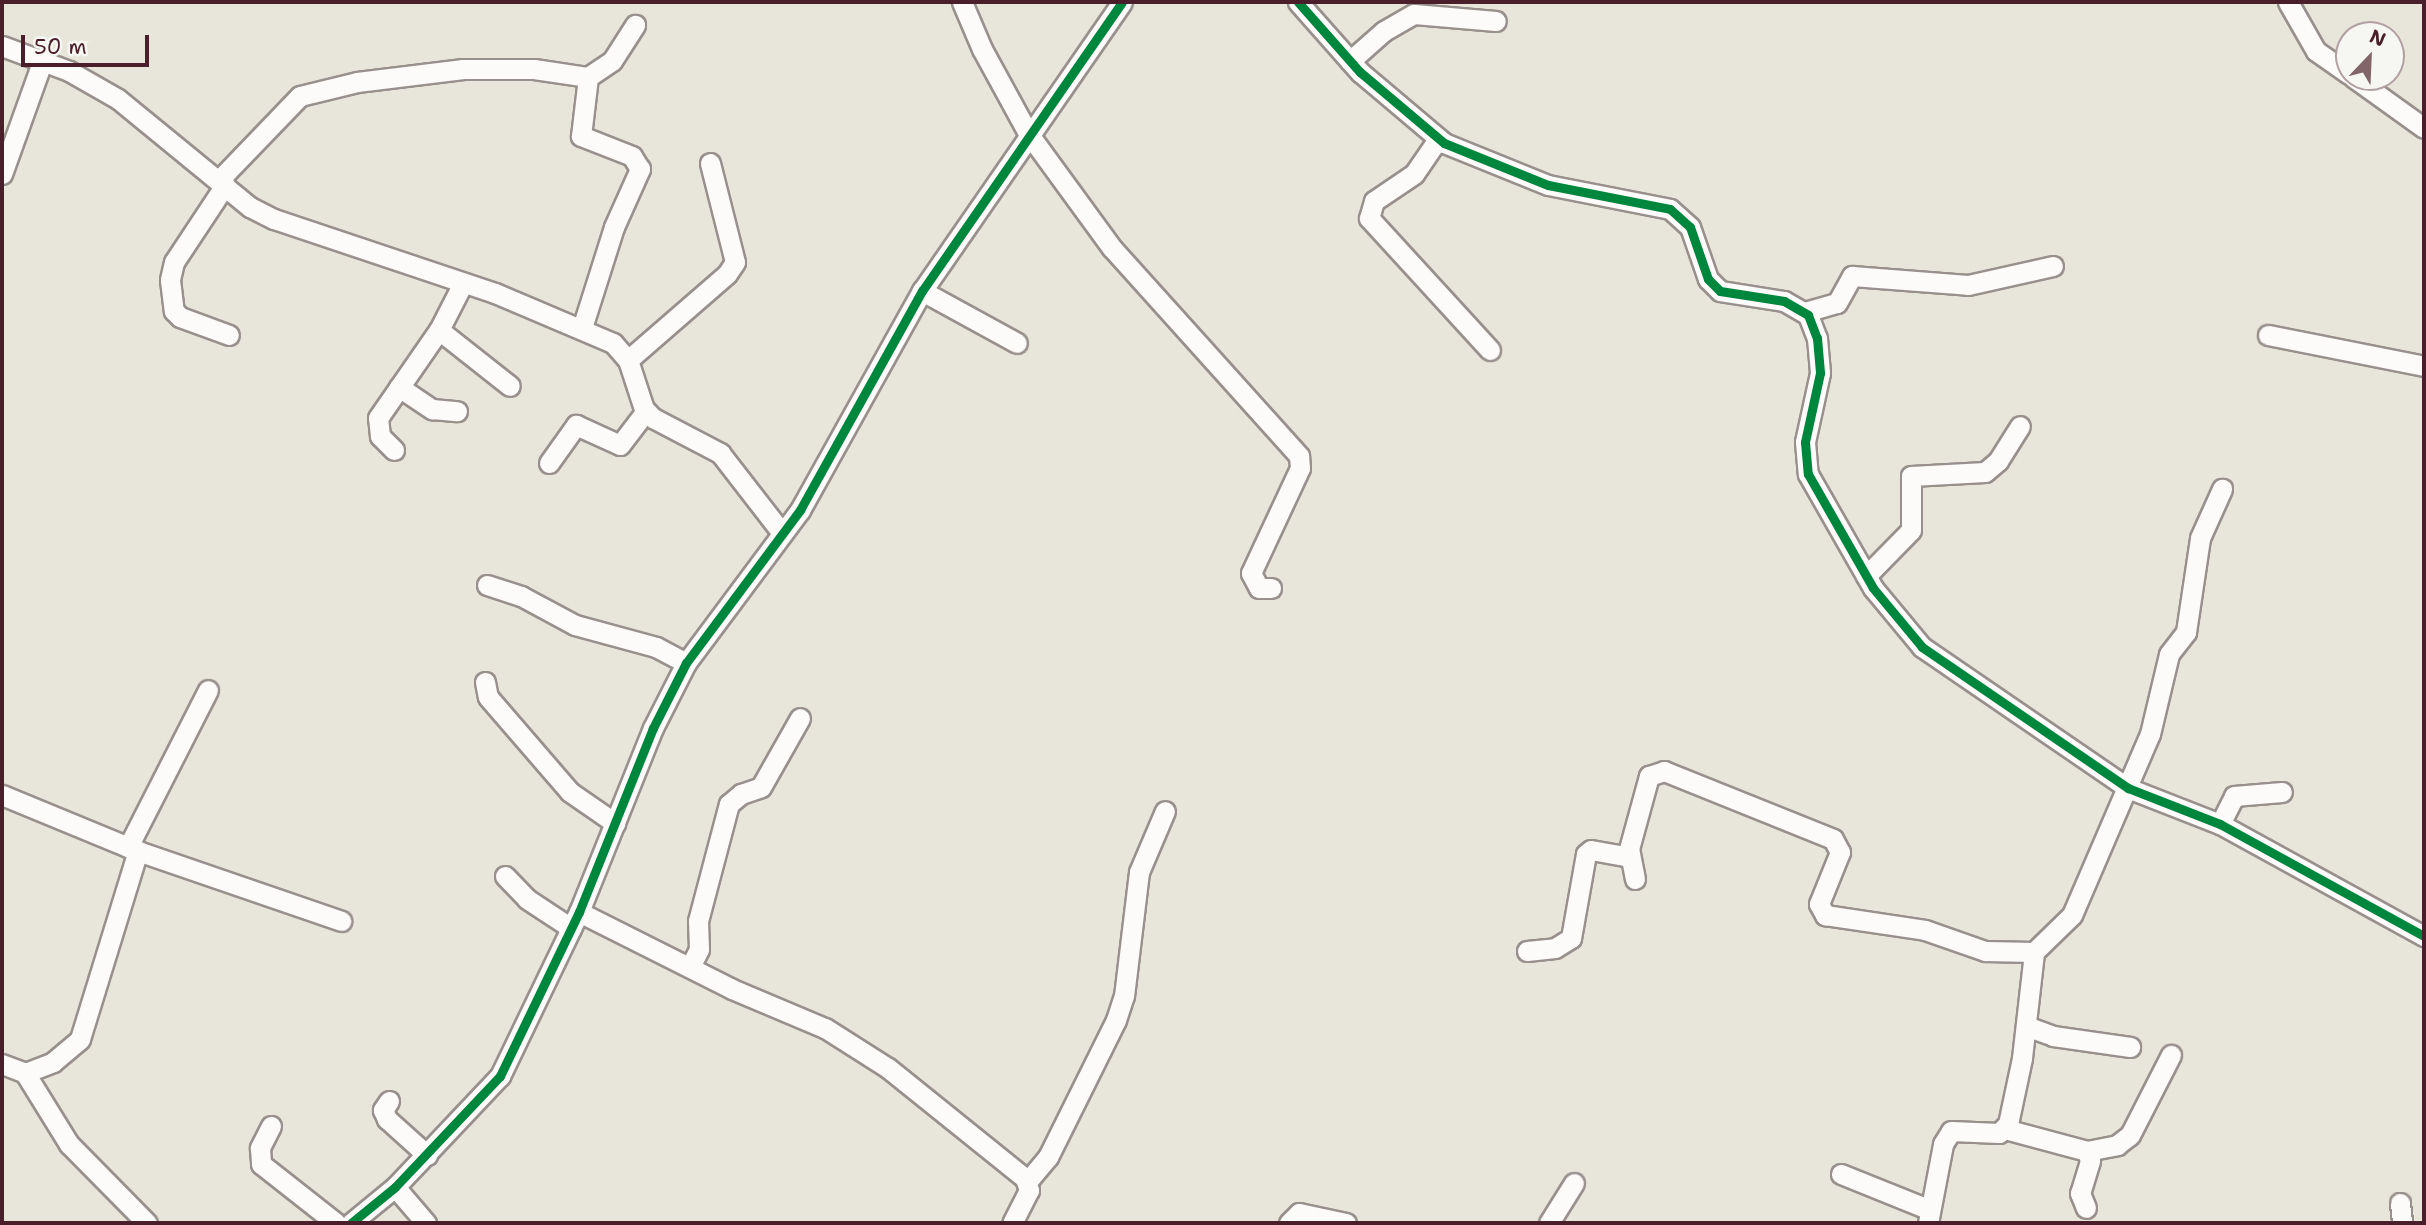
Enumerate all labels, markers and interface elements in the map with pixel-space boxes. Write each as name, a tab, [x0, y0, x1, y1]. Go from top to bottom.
scale bar	[24, 21, 152, 65]
north arrow	[2335, 21, 2405, 91]
text: N	[2366, 24, 2389, 52]
text: 50 m	[34, 33, 87, 61]

